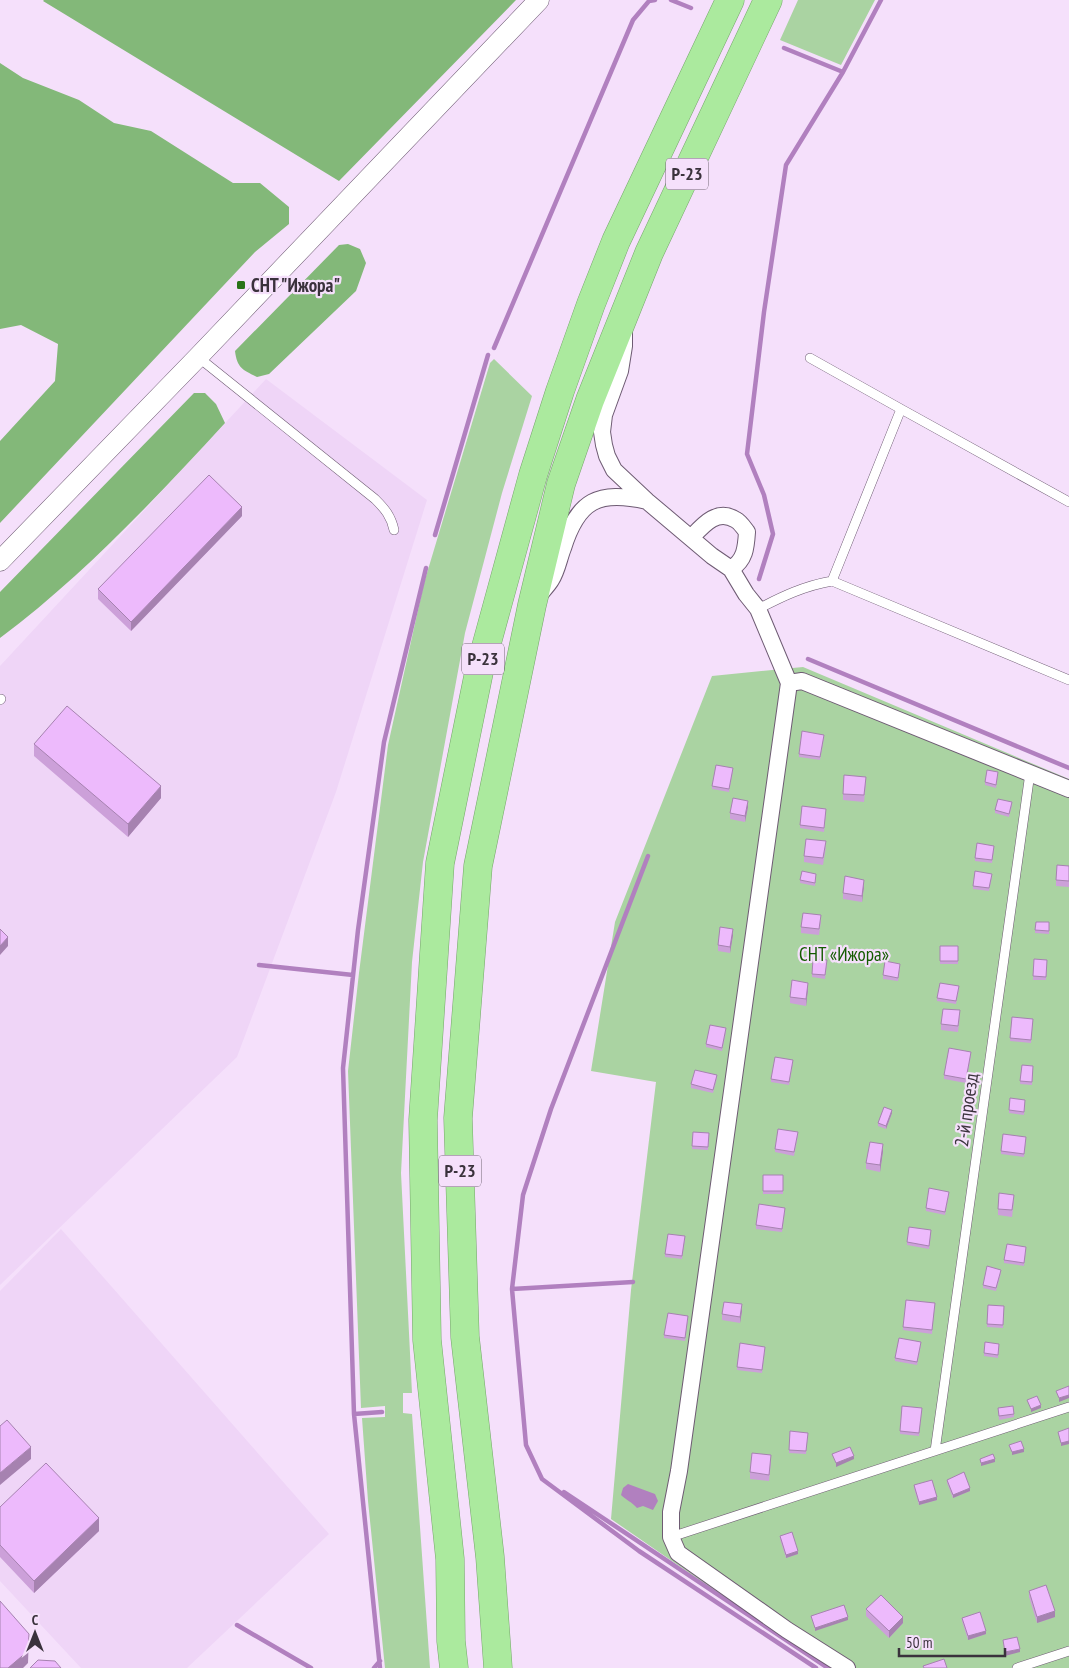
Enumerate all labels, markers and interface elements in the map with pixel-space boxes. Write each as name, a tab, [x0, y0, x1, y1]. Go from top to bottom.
road number: Р-23	[666, 158, 708, 190]
place label: СНТ "Ижора"	[251, 273, 340, 297]
marker: СНТ "Ижора"	[235, 279, 247, 291]
road number: Р-23	[462, 644, 504, 674]
park label: СНТ «Ижора»	[799, 942, 889, 966]
street label: 2-й проезд	[949, 1071, 983, 1148]
road number: Р-23	[439, 1156, 481, 1186]
north arrow	[10, 1608, 60, 1658]
text: С	[32, 1611, 39, 1629]
scale bar	[899, 1626, 1005, 1658]
text: 50 m	[906, 1633, 932, 1652]

